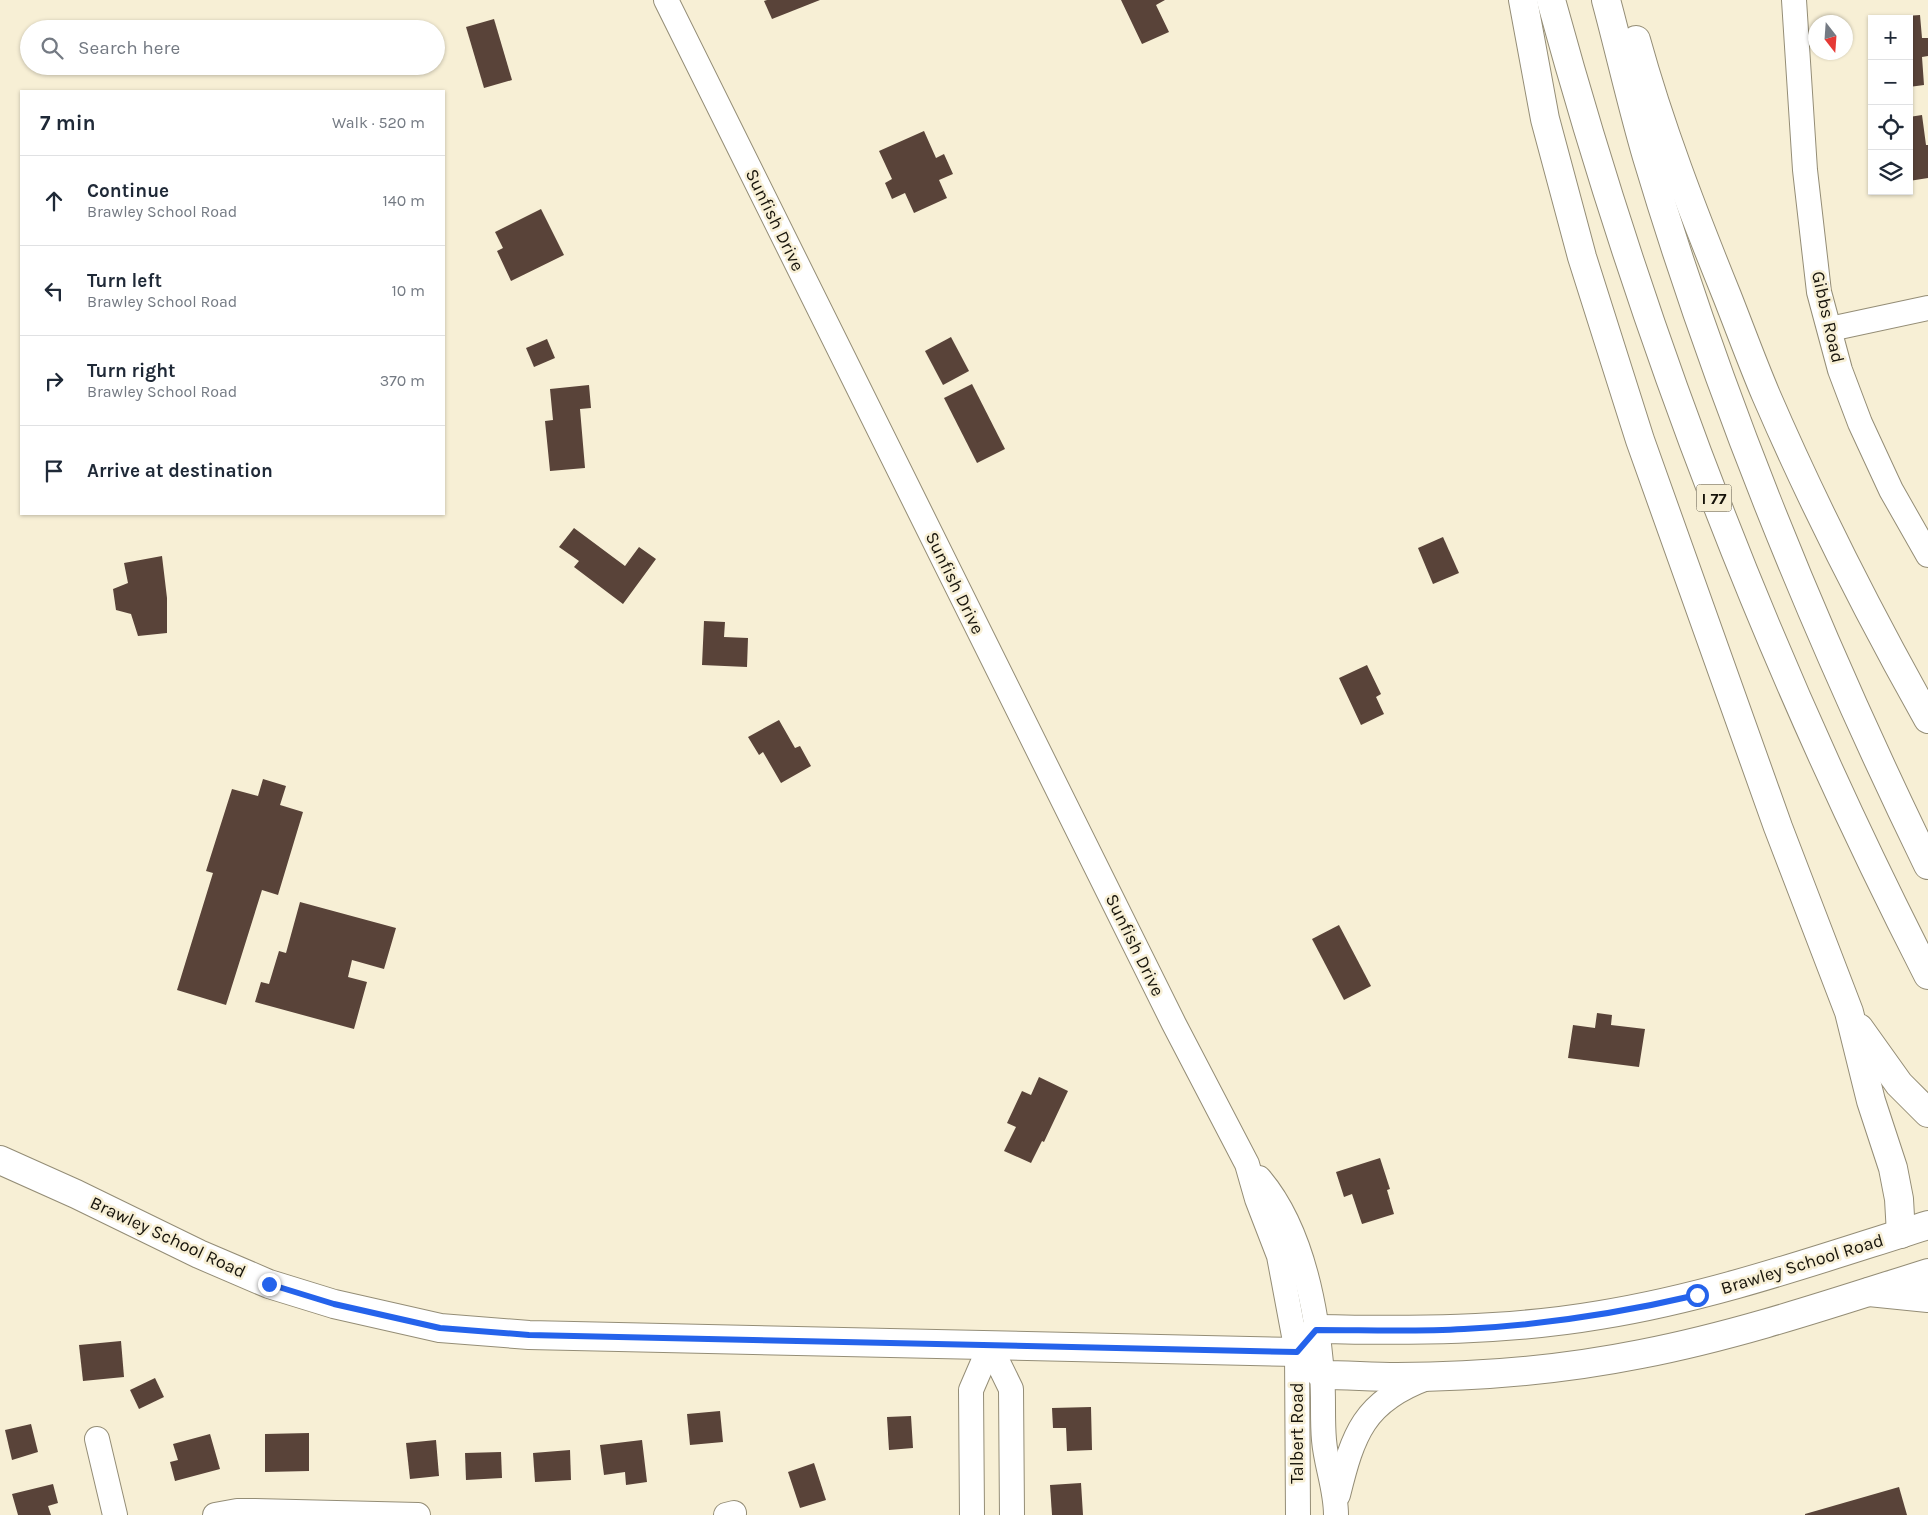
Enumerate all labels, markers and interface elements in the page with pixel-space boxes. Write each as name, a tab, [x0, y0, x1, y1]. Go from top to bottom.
north arrow	[1808, 15, 1853, 60]
map controls	[1868, 15, 1913, 195]
button: +	[1868, 15, 1913, 60]
search box	[20, 20, 445, 75]
icon: search	[38, 34, 66, 62]
text: Search here	[78, 37, 180, 59]
button: −	[1868, 60, 1913, 105]
button: locate	[1868, 105, 1913, 150]
text: 7 min	[40, 111, 96, 135]
text: Walk · 520 m	[332, 113, 425, 132]
button: layers	[1868, 150, 1913, 195]
street label: Sunfish Drive	[741, 165, 809, 275]
text: Continue	[87, 180, 169, 202]
icon: ahead	[40, 187, 68, 215]
text: 140 m	[383, 191, 425, 210]
text: Brawley School Road	[87, 202, 237, 221]
street label: Gibbs Road	[1807, 269, 1849, 365]
text: Turn left	[87, 270, 162, 292]
icon: left	[40, 277, 68, 305]
text: 10 m	[391, 281, 425, 300]
text: Brawley School Road	[87, 292, 237, 311]
text: Turn right	[87, 360, 176, 382]
icon: right	[40, 367, 68, 395]
text: 370 m	[380, 371, 425, 390]
text: Brawley School Road	[87, 382, 237, 401]
icon: arrive	[40, 457, 68, 485]
text: Arrive at destination	[87, 460, 273, 482]
road number: I 77	[1696, 484, 1732, 512]
street label: Sunfish Drive	[921, 528, 989, 638]
street label: Sunfish Drive	[1101, 890, 1169, 1000]
street label: Brawley School Road	[87, 1191, 249, 1283]
street label: Brawley School Road	[1718, 1229, 1886, 1299]
route end	[258, 1273, 281, 1296]
route start	[1686, 1284, 1709, 1307]
street label: Talbert Road	[1286, 1382, 1308, 1484]

